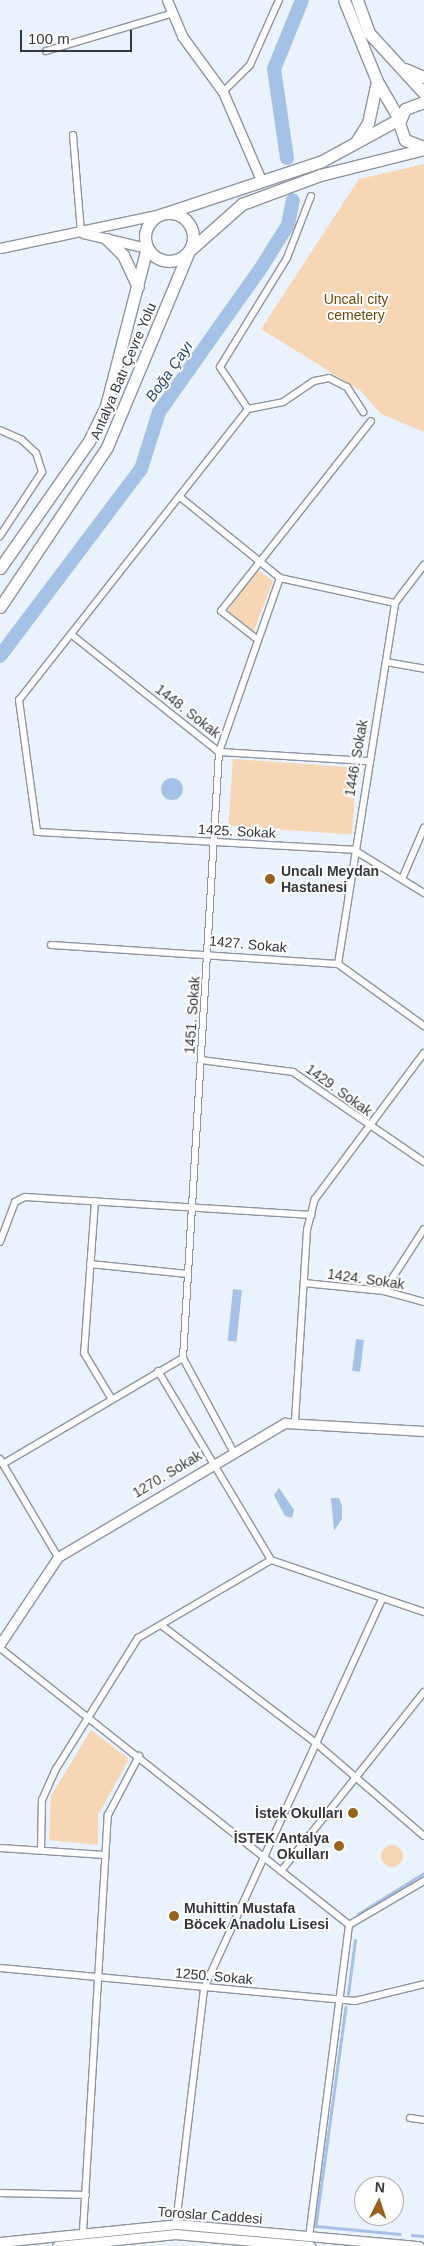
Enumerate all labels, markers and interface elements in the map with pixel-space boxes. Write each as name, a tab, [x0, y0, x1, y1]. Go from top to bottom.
scale bar	[22, 20, 135, 52]
text: 100 m	[28, 30, 70, 47]
park label: Uncalı city cemetery	[324, 291, 388, 324]
street label: Antalya Batı Çevre Yolu	[86, 300, 160, 442]
water label: Boğa Çayı	[142, 337, 196, 405]
street label: 1448. Sokak	[152, 680, 224, 742]
street label: 1446. Sokak	[341, 718, 371, 798]
street label: 1425. Sokak	[198, 821, 276, 841]
place label: Uncalı Meydan Hastanesi	[281, 863, 379, 896]
marker: Uncalı Meydan Hastanesi	[263, 872, 277, 886]
street label: 1427. Sokak	[208, 932, 288, 956]
street label: 1451. Sokak	[181, 976, 203, 1054]
street label: 1429. Sokak	[303, 1060, 375, 1120]
street label: 1424. Sokak	[326, 1265, 406, 1293]
street label: 1270. Sokak	[129, 1447, 205, 1501]
place label: İstek Okulları	[255, 1805, 343, 1821]
marker: İstek Okulları	[347, 1807, 359, 1819]
place label: İSTEK Antalya Okulları	[233, 1830, 329, 1862]
marker: İSTEK Antalya Okulları	[333, 1840, 345, 1852]
place label: Muhittin Mustafa Böcek Anadolu Lisesi	[184, 1900, 329, 1932]
marker: Muhittin Mustafa Böcek Anadolu Lisesi	[168, 1910, 180, 1922]
street label: 1250. Sokak	[174, 1964, 254, 1988]
north arrow	[354, 2176, 404, 2226]
text: N	[374, 2179, 386, 2195]
street label: Toroslar Caddesi	[157, 2203, 263, 2227]

